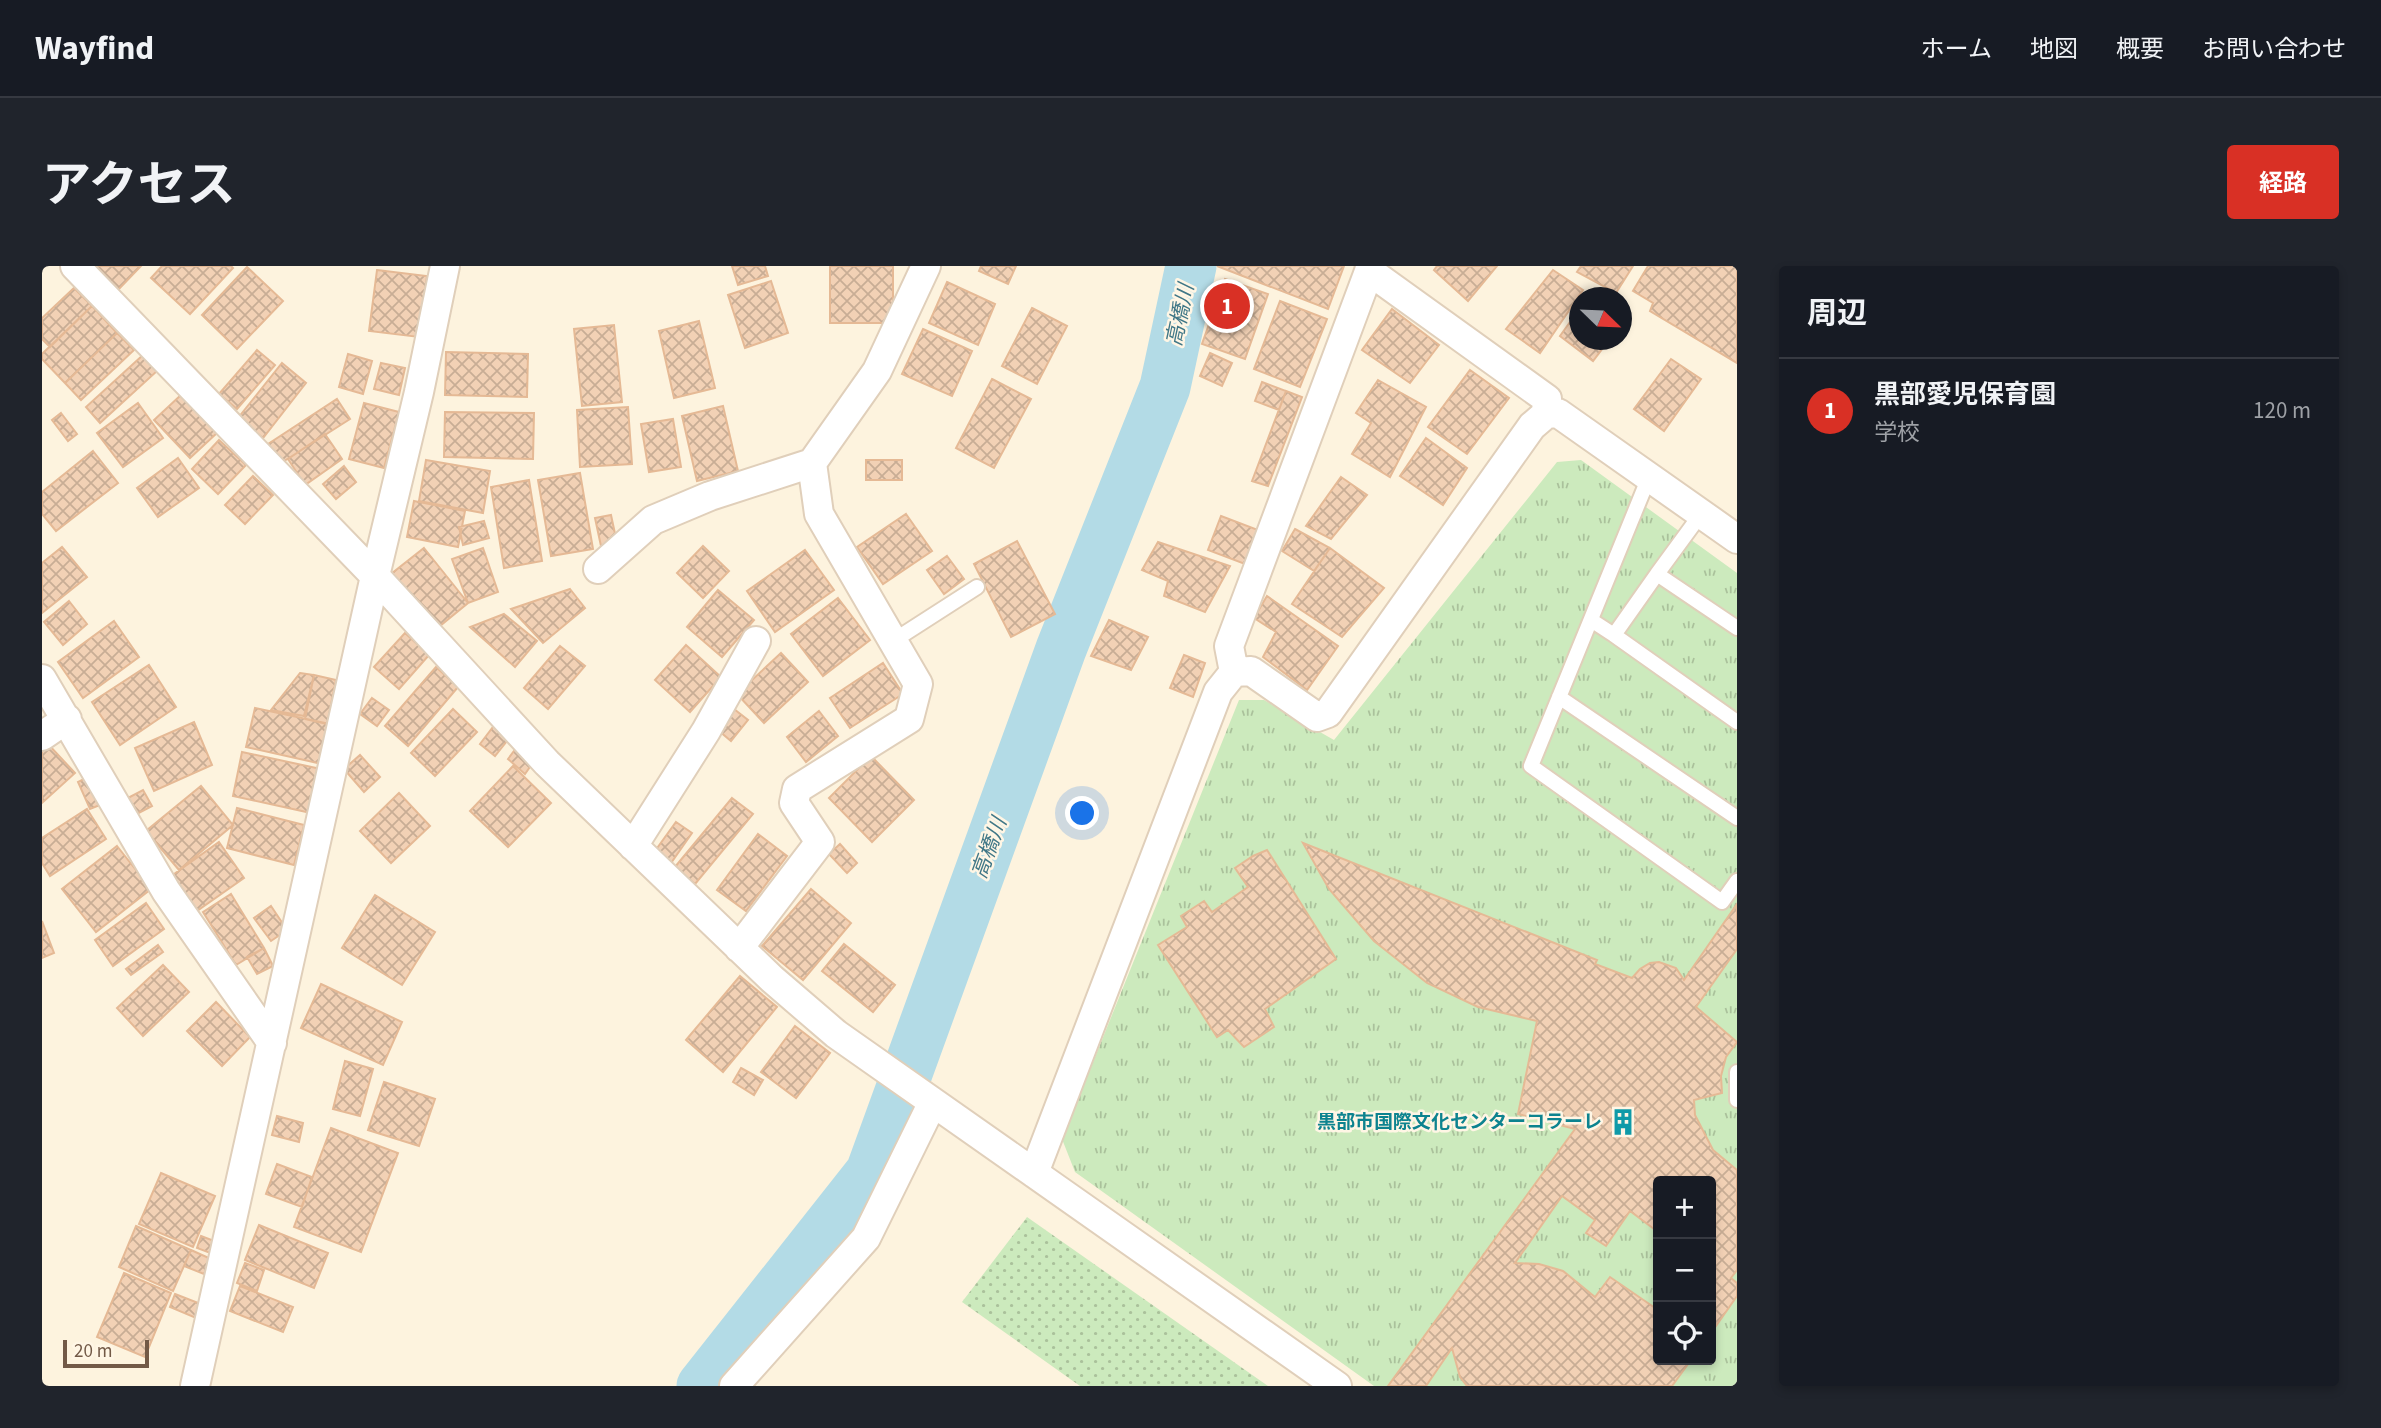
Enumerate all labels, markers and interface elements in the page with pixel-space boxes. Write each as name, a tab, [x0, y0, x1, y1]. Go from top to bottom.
text: Wayfind	[35, 25, 154, 72]
text: ホーム	[1921, 32, 1992, 67]
text: 地図	[2030, 32, 2078, 67]
text: 概要	[2116, 32, 2164, 67]
text: お問い合わせ	[2202, 32, 2346, 67]
button: 経路	[2227, 145, 2339, 219]
text: アクセス	[42, 151, 236, 221]
water label: 高橋川	[1159, 279, 1202, 349]
pin: 1	[1204, 280, 1250, 332]
north arrow	[1569, 287, 1632, 350]
text: 周辺	[1807, 292, 1867, 335]
text: 黒部愛児保育園	[1874, 376, 2056, 413]
text: 1	[1824, 394, 1836, 427]
text: 120 m	[2253, 394, 2311, 427]
text: 学校	[1874, 416, 1920, 449]
your location	[1065, 796, 1099, 830]
water label: 高橋川	[964, 811, 1015, 883]
building icon: 黒部市国際文化センターコラーレ	[1608, 1107, 1638, 1137]
place label: 黒部市国際文化センターコラーレ	[1317, 1109, 1602, 1136]
map controls	[1653, 1176, 1716, 1365]
button: +	[1653, 1176, 1716, 1239]
button: −	[1653, 1239, 1716, 1302]
button: locate	[1653, 1302, 1716, 1365]
scale bar	[63, 1337, 149, 1369]
text: 20 m	[74, 1338, 112, 1365]

